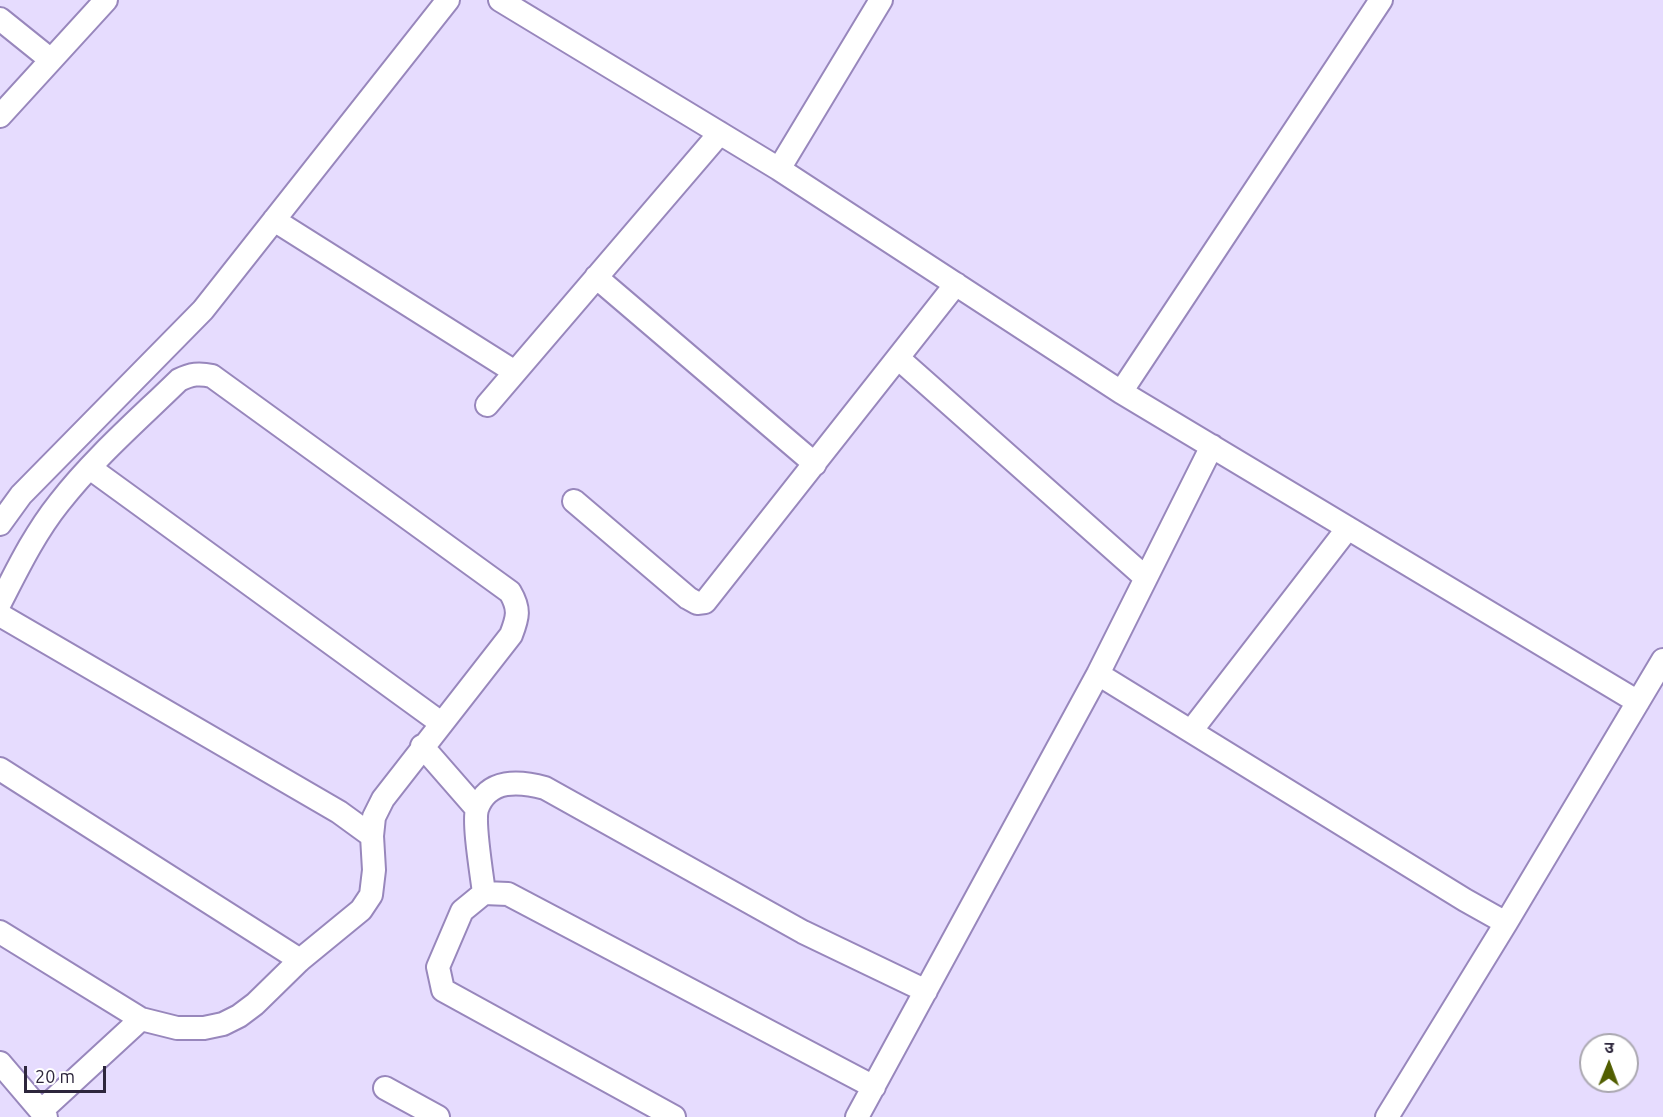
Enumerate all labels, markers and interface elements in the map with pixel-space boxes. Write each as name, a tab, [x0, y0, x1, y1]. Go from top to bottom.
north arrow	[1579, 1033, 1639, 1093]
text: उ	[1604, 1038, 1614, 1056]
scale bar	[27, 1054, 110, 1092]
text: 20 m	[35, 1066, 75, 1086]

